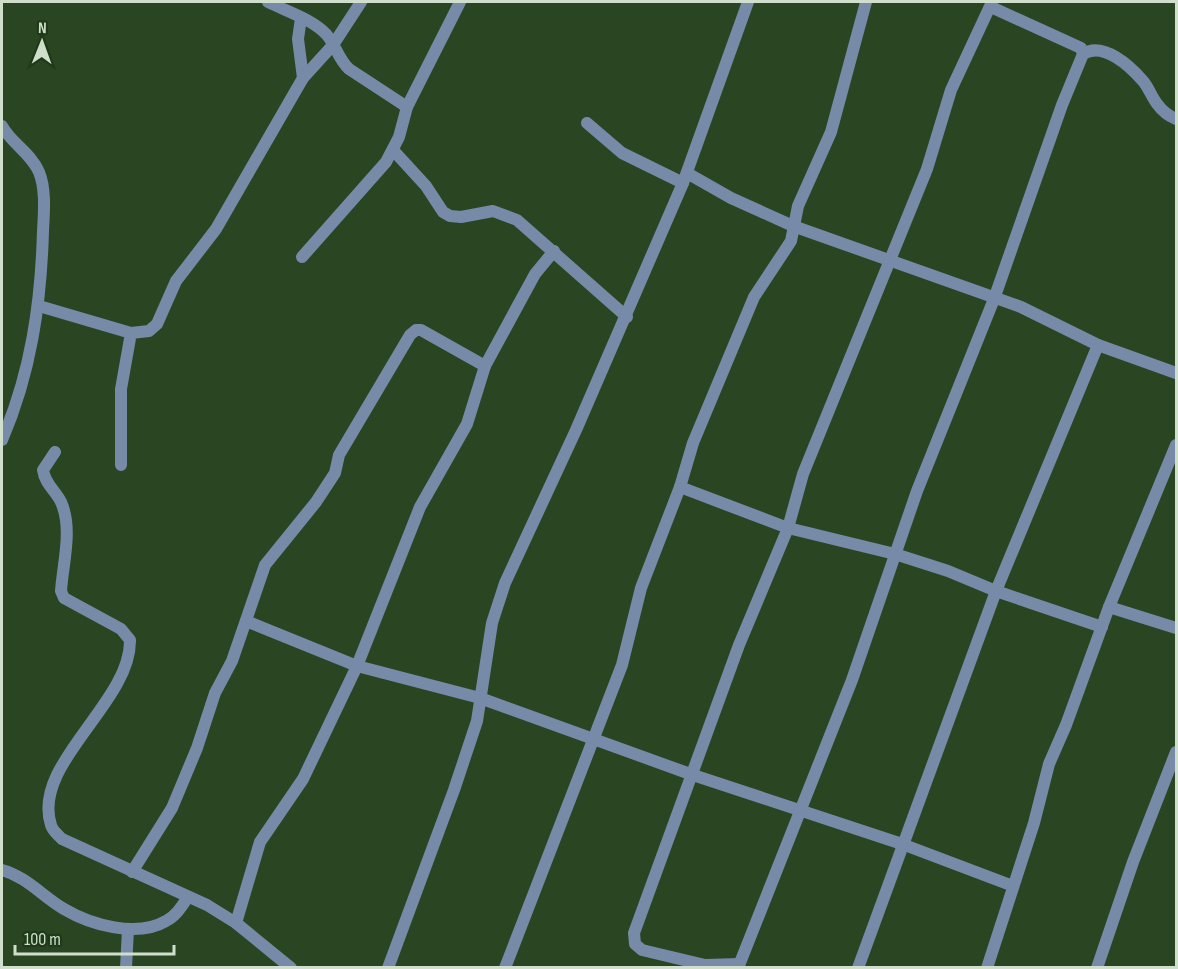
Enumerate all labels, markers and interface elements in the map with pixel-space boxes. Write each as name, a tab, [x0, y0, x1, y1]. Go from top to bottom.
north arrow	[12, 12, 72, 72]
text: N	[38, 19, 47, 38]
scale bar	[15, 918, 174, 956]
text: 100 m	[24, 929, 61, 950]

